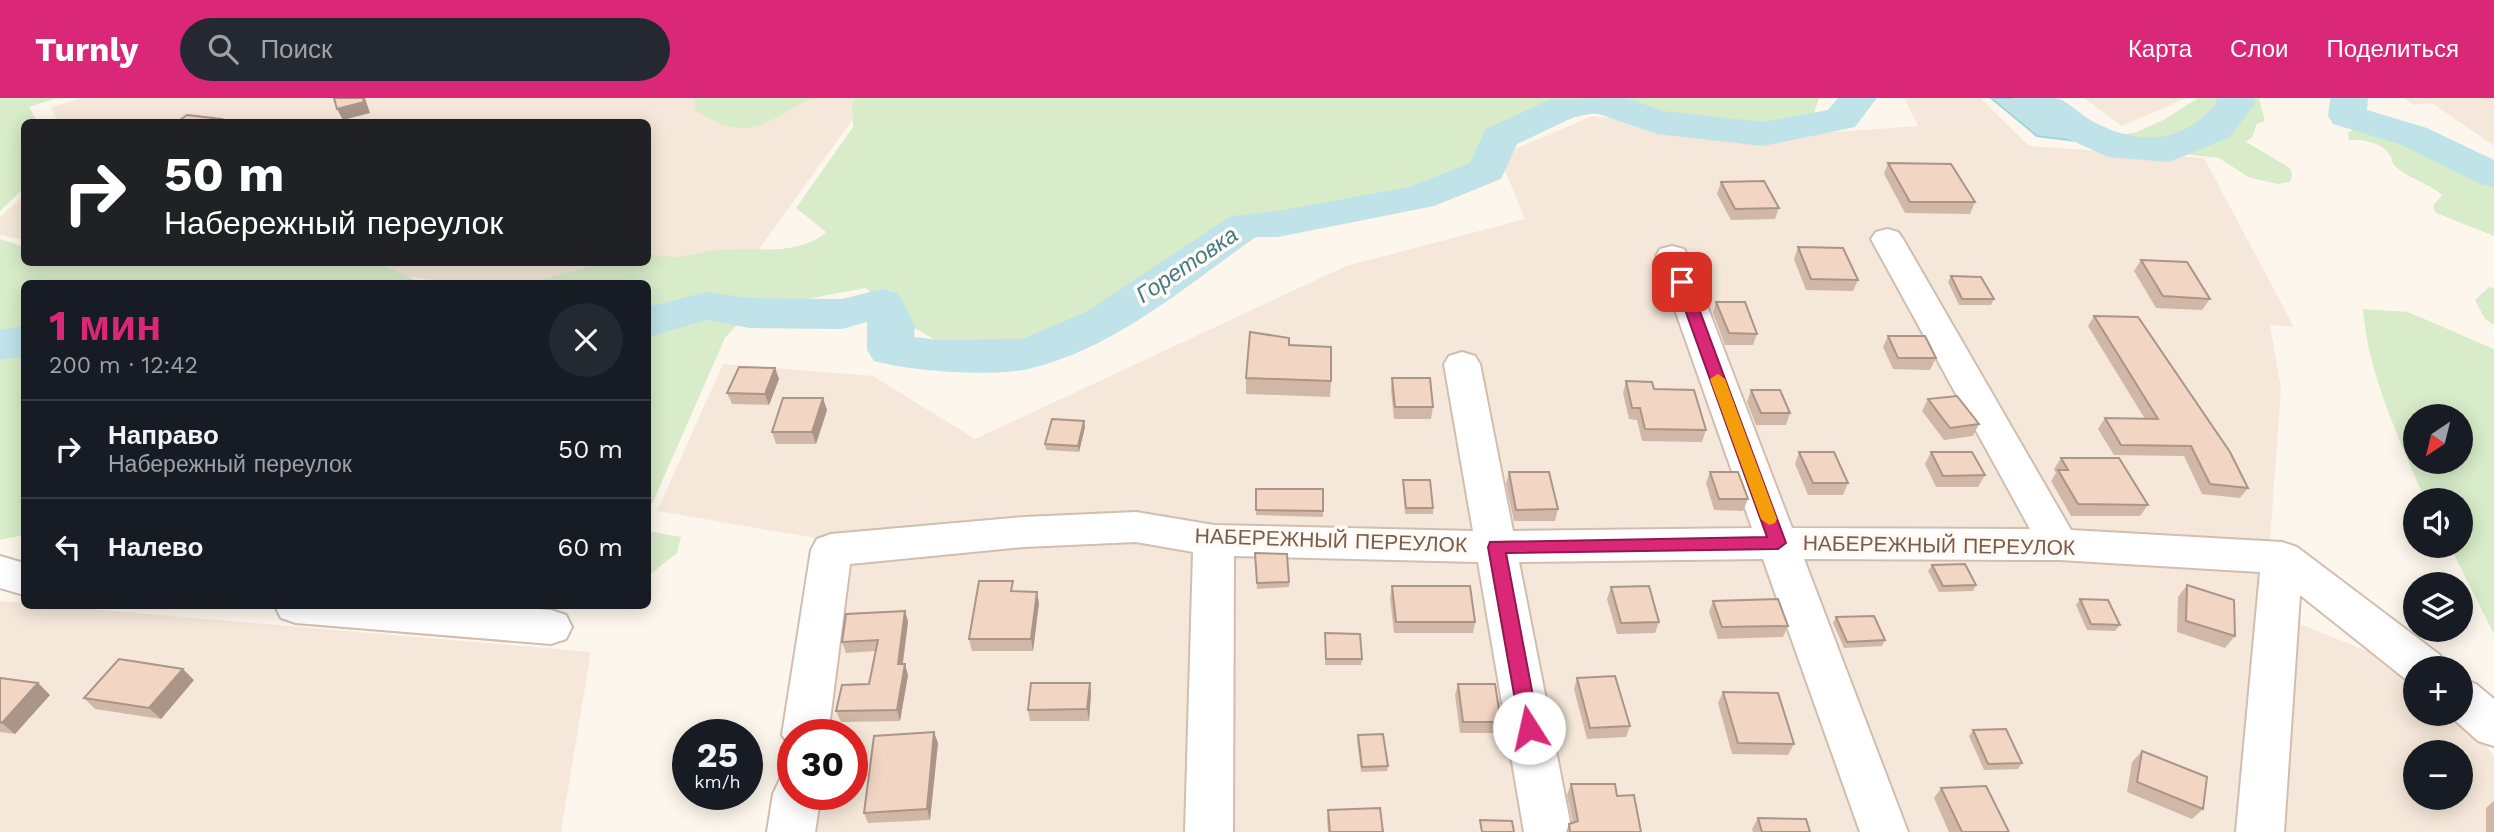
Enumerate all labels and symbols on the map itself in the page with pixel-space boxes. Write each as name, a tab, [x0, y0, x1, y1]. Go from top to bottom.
water label: Горетовка	[1131, 221, 1243, 309]
pin	[1652, 252, 1712, 312]
north arrow	[2403, 404, 2473, 474]
street label: НАБЕРЕЖНЫЙ ПЕРЕУЛОК	[1194, 523, 1468, 557]
street label: НАБЕРЕЖНЫЙ ПЕРЕУЛОК	[1803, 530, 2076, 560]
position arrow	[1492, 691, 1566, 765]
speed limit sign: 30	[777, 719, 868, 810]

